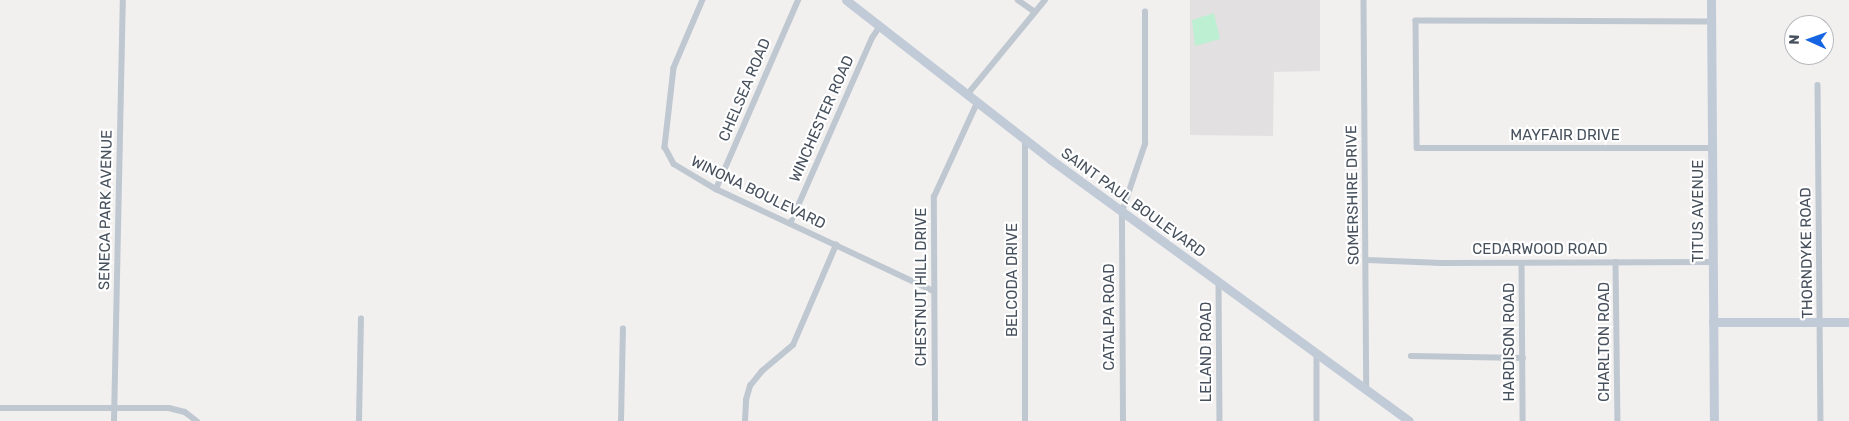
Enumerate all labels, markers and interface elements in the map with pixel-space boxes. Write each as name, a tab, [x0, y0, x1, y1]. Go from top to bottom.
north arrow	[1784, 15, 1834, 65]
text: N	[1786, 34, 1803, 45]
street label: CHELSEA ROAD	[715, 36, 775, 144]
street label: WINCHESTER ROAD	[786, 53, 858, 185]
street label: SOMERSHIRE DRIVE	[1343, 125, 1363, 265]
street label: MAYFAIR DRIVE	[1510, 127, 1620, 145]
street label: SENECA PARK AVENUE	[96, 129, 116, 291]
street label: SAINT PAUL BOULEVARD	[1057, 144, 1209, 262]
street label: WINONA BOULEVARD	[687, 152, 829, 234]
street label: TITUS AVENUE	[1690, 159, 1708, 263]
street label: THORNDYKE ROAD	[1797, 187, 1817, 319]
street label: CHESTNUT HILL DRIVE	[913, 207, 931, 367]
street label: BELCODA DRIVE	[1004, 223, 1022, 337]
street label: CEDARWOOD ROAD	[1472, 241, 1608, 259]
street label: CATALPA ROAD	[1101, 263, 1119, 371]
street label: CHARLTON ROAD	[1596, 282, 1614, 402]
street label: HARDISON ROAD	[1501, 283, 1519, 401]
street label: LELAND ROAD	[1198, 302, 1216, 402]

